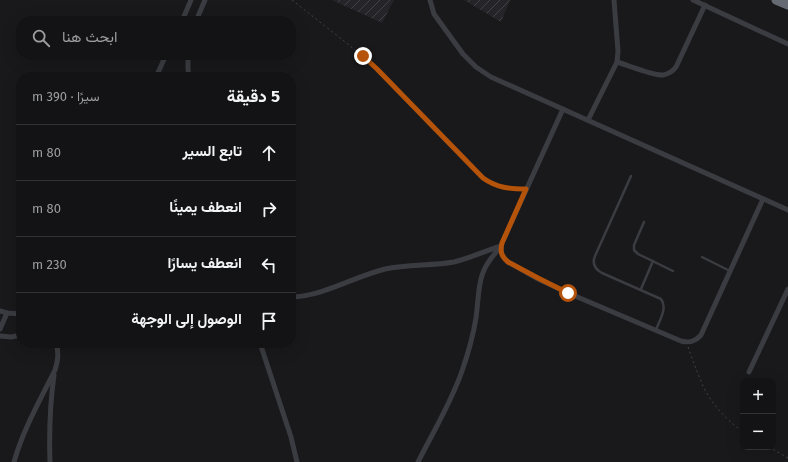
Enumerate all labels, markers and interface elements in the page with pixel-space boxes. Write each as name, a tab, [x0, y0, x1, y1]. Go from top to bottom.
search box	[16, 16, 296, 60]
icon: search	[30, 27, 52, 49]
text: ابحث هنا	[62, 28, 117, 46]
route end	[354, 47, 372, 65]
text: 5 دقيقة	[227, 86, 280, 107]
text: سيرًا · 390 m	[32, 89, 100, 104]
text: تابع السير	[183, 142, 242, 160]
icon: ahead	[258, 142, 280, 164]
text: 80 m	[32, 145, 61, 160]
text: انعطف يمينًا	[169, 198, 242, 216]
icon: right	[258, 198, 280, 220]
text: 80 m	[32, 201, 61, 216]
text: انعطف يسارًا	[167, 254, 242, 272]
icon: left	[258, 254, 280, 276]
text: 230 m	[32, 257, 67, 272]
route start	[559, 284, 577, 302]
text: الوصول إلى الوجهة	[131, 310, 242, 328]
icon: arrive	[258, 310, 280, 332]
map controls	[740, 378, 776, 450]
button: +	[740, 378, 776, 414]
button: −	[740, 414, 776, 450]

